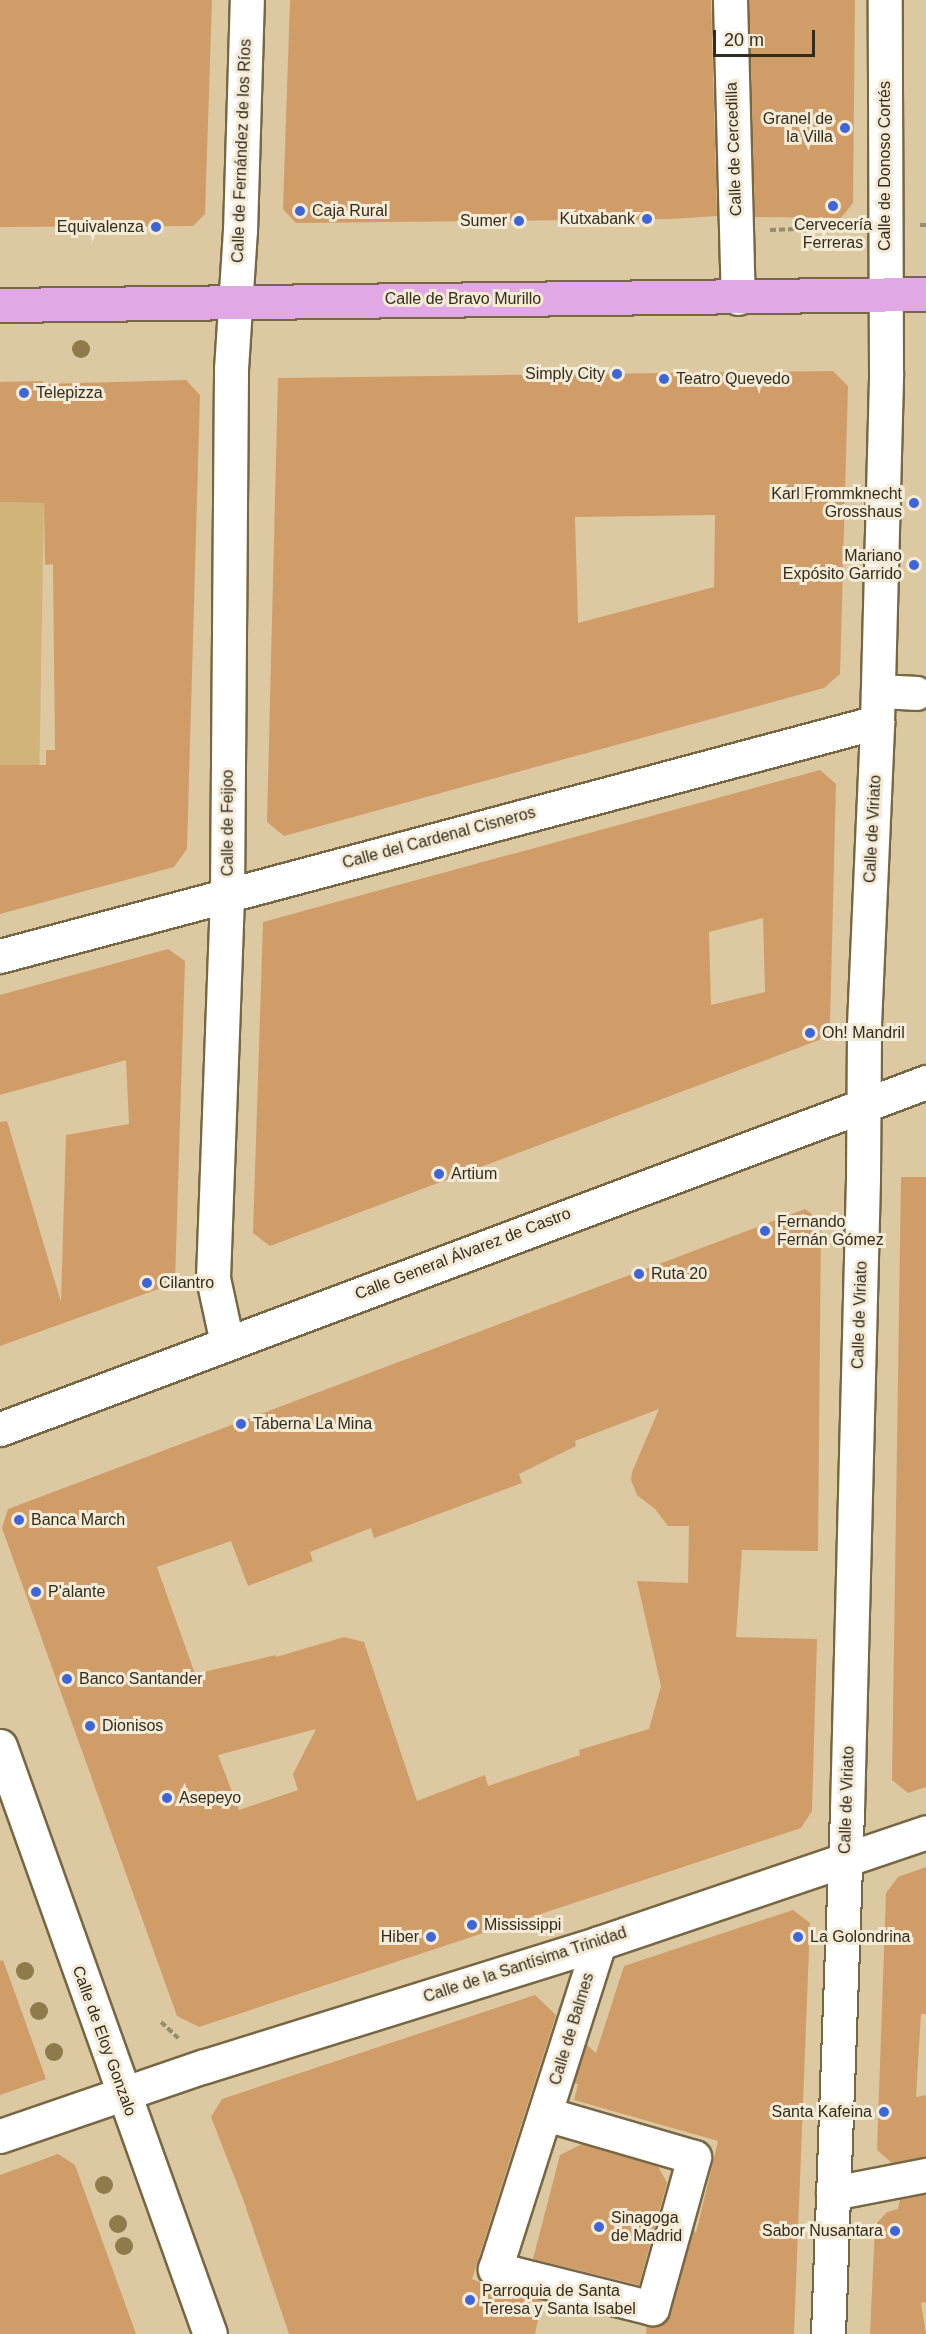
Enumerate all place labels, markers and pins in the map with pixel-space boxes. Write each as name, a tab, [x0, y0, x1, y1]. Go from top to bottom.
place label: Granel de la Villa	[763, 109, 833, 147]
marker: Granel de la Villa	[838, 121, 852, 135]
marker: Cervecería Ferreras	[826, 199, 840, 213]
place label: Caja Rural	[312, 201, 388, 221]
marker: Caja Rural	[293, 204, 307, 218]
place label: Kutxabank	[559, 209, 635, 229]
place label: Sumer	[460, 211, 507, 231]
marker: Kutxabank	[640, 212, 654, 226]
marker: Sumer	[512, 214, 526, 228]
place label: Cervecería Ferreras	[794, 215, 872, 253]
place label: Equivalenza	[57, 217, 144, 237]
marker: Equivalenza	[149, 220, 163, 234]
place label: Simply City	[525, 364, 605, 384]
marker: Simply City	[610, 367, 624, 381]
place label: Teatro Quevedo	[676, 369, 790, 389]
marker: Teatro Quevedo	[657, 372, 671, 386]
place label: Telepizza	[36, 383, 103, 403]
marker: Telepizza	[17, 386, 31, 400]
place label: Karl Frommknecht Grosshaus	[771, 484, 902, 522]
marker: Karl Frommknecht Grosshaus	[907, 496, 921, 510]
place label: Mariano Expósito Garrido	[783, 546, 902, 584]
marker: Mariano Expósito Garrido	[907, 558, 921, 572]
place label: Oh! Mandril	[822, 1023, 905, 1043]
marker: Oh! Mandril	[803, 1026, 817, 1040]
place label: Artium	[451, 1164, 497, 1184]
marker: Artium	[432, 1167, 446, 1181]
place label: Fernando Fernán Gómez	[777, 1212, 884, 1250]
marker: Fernando Fernán Gómez	[758, 1224, 772, 1238]
place label: Ruta 20	[651, 1264, 707, 1284]
marker: Ruta 20	[632, 1267, 646, 1281]
place label: Cilantro	[159, 1273, 214, 1293]
marker: Cilantro	[140, 1276, 154, 1290]
place label: Taberna La Mina	[253, 1414, 372, 1434]
marker: Taberna La Mina	[234, 1417, 248, 1431]
place label: Banca March	[31, 1510, 125, 1530]
marker: Banca March	[12, 1513, 26, 1527]
place label: P'alante	[48, 1582, 105, 1602]
marker: P'alante	[29, 1585, 43, 1599]
place label: Banco Santander	[79, 1669, 203, 1689]
marker: Banco Santander	[60, 1672, 74, 1686]
place label: Dionisos	[102, 1716, 163, 1736]
marker: Dionisos	[83, 1719, 97, 1733]
place label: Asepeyo	[179, 1788, 241, 1808]
marker: Asepeyo	[160, 1791, 174, 1805]
place label: Mississippi	[484, 1915, 561, 1935]
marker: Mississippi	[465, 1918, 479, 1932]
place label: Hiber	[381, 1927, 419, 1947]
place label: La Golondrina	[810, 1927, 911, 1947]
marker: Hiber	[424, 1930, 438, 1944]
marker: La Golondrina	[791, 1930, 805, 1944]
place label: Santa Kafeina	[771, 2102, 872, 2122]
marker: Santa Kafeina	[877, 2105, 891, 2119]
place label: Sinagoga de Madrid	[611, 2208, 682, 2246]
marker: Sinagoga de Madrid	[592, 2220, 606, 2234]
place label: Sabor Nusantara	[762, 2221, 883, 2241]
marker: Sabor Nusantara	[888, 2224, 902, 2238]
place label: Parroquia de Santa Teresa y Santa Isabel	[482, 2281, 636, 2319]
marker: Parroquia de Santa Teresa y Santa Isabel	[463, 2293, 477, 2307]

